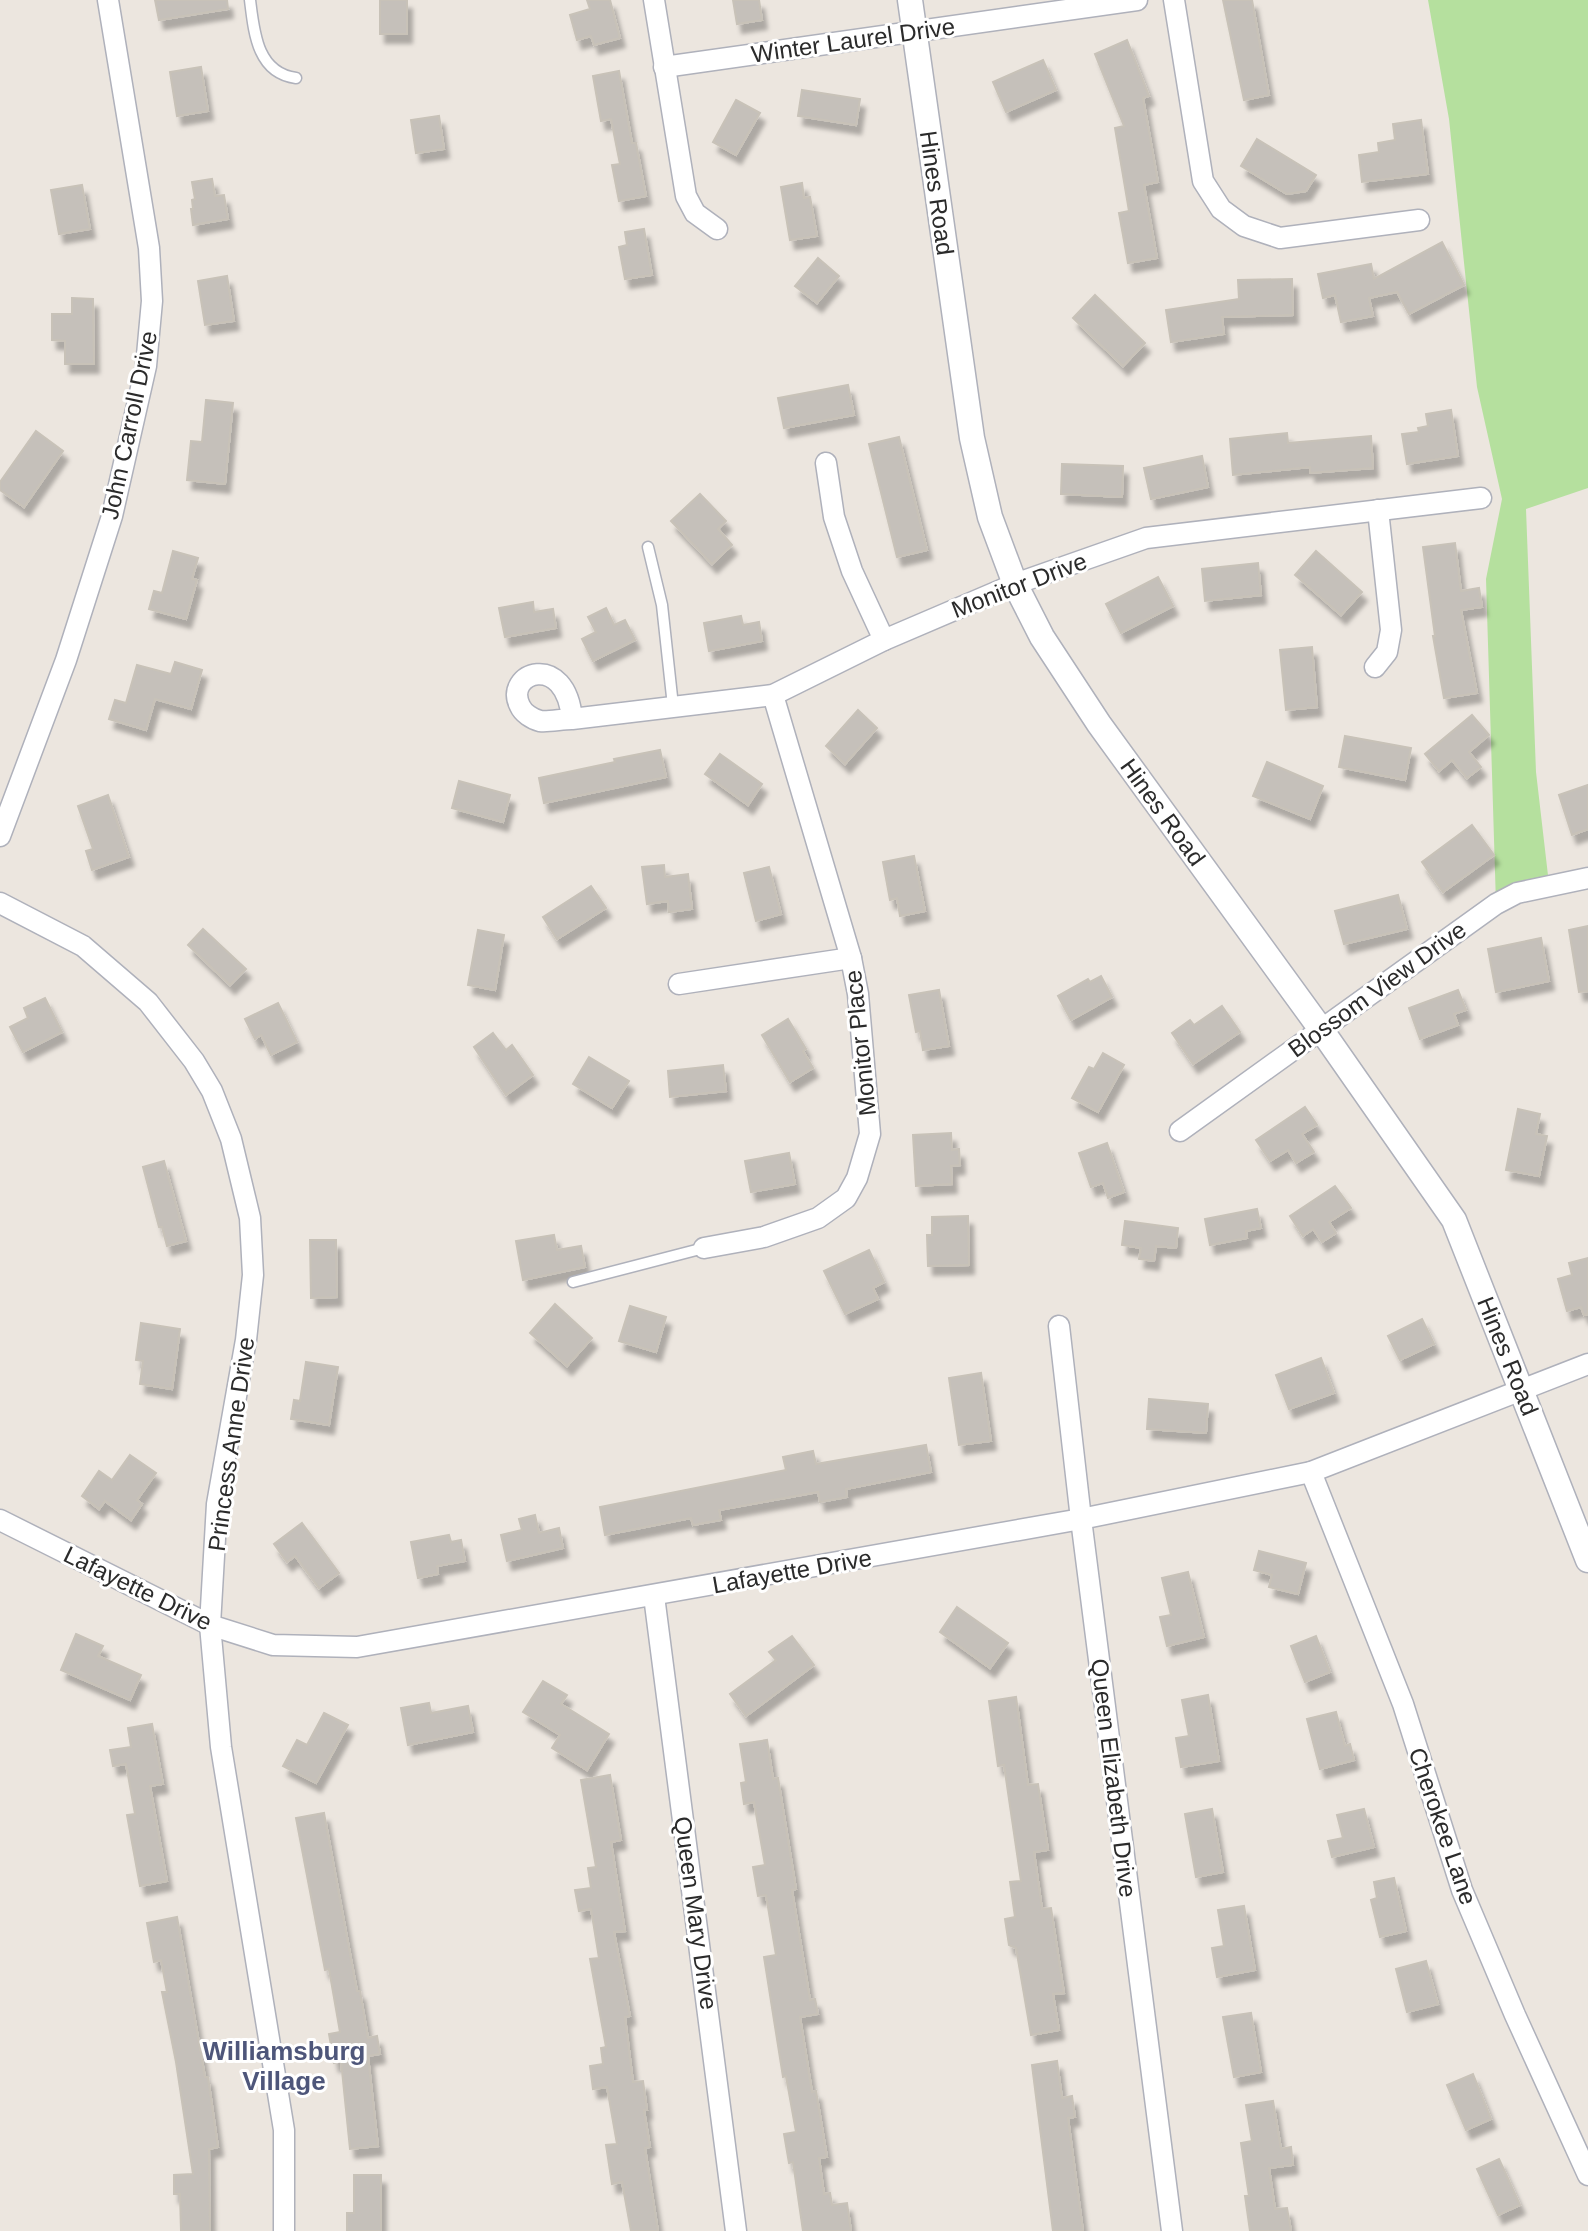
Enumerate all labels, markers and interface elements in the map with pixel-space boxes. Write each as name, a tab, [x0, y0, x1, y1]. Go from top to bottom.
street label: Winter Laurel Drive	[749, 12, 957, 68]
street label: Hines Road	[915, 129, 959, 257]
street label: John Carroll Drive	[96, 328, 162, 522]
street label: Monitor Drive	[948, 547, 1090, 623]
street label: Hines Road	[1115, 753, 1211, 871]
street label: Blossom View Drive	[1283, 915, 1471, 1063]
street label: Monitor Place	[839, 969, 881, 1117]
street label: Hines Road	[1472, 1293, 1544, 1419]
street label: Princess Anne Drive	[203, 1335, 259, 1553]
street label: Lafayette Drive	[60, 1540, 216, 1636]
street label: Lafayette Drive	[710, 1544, 874, 1598]
street label: Queen Elizabeth Drive	[1086, 1657, 1142, 1899]
street label: Cherokee Lane	[1404, 1744, 1482, 1908]
street label: Queen Mary Drive	[669, 1815, 723, 2011]
district label: Williamsburg Village	[202, 2036, 366, 2096]

